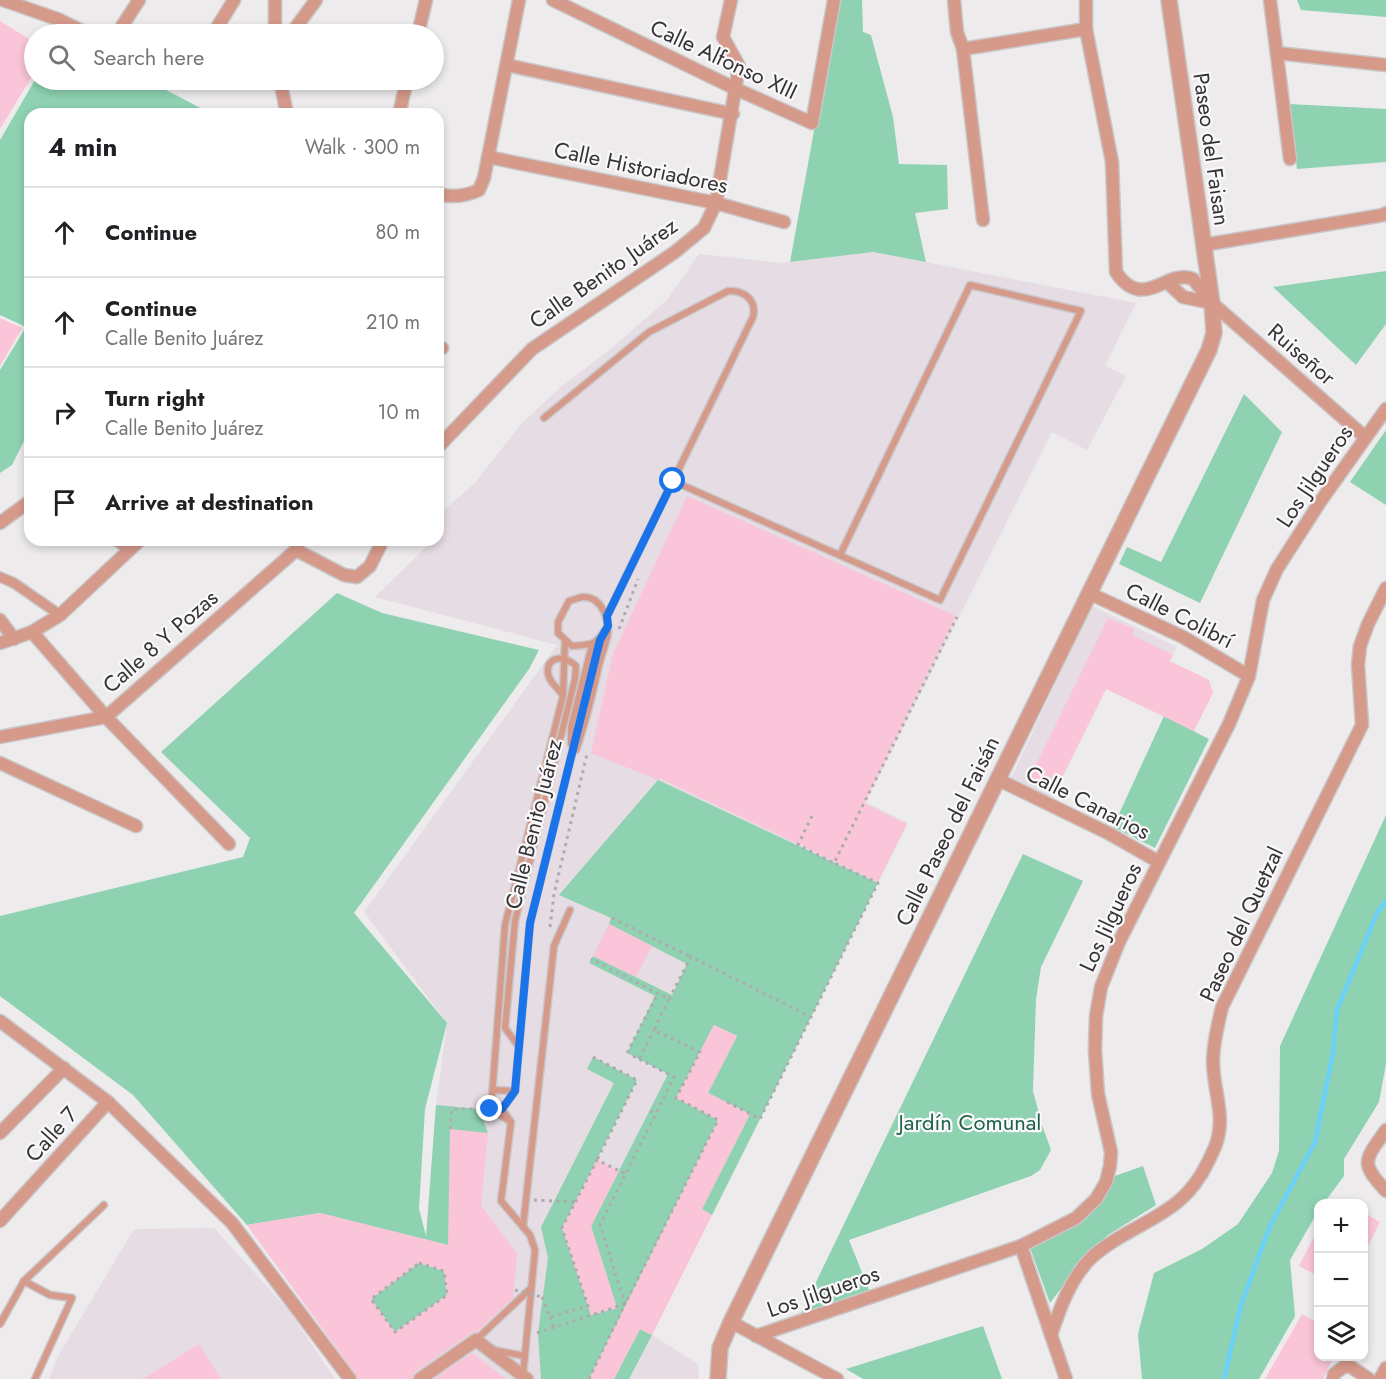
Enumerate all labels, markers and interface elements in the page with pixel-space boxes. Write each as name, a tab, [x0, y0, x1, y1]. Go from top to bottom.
street label: Calle Alfonso XIII	[645, 11, 803, 107]
search box	[24, 24, 444, 90]
icon: search	[45, 41, 78, 74]
text: Search here	[93, 41, 204, 73]
street label: Paseo del Faisan	[1185, 71, 1239, 227]
text: 4 min	[48, 128, 117, 166]
text: Walk · 300 m	[305, 133, 420, 162]
street label: Calle Historiadores	[551, 133, 731, 201]
street label: Calle Benito Juárez	[522, 210, 684, 336]
icon: ahead	[48, 216, 81, 249]
text: Continue	[105, 216, 197, 248]
text: 80 m	[375, 218, 420, 247]
text: Continue	[105, 292, 197, 324]
icon: ahead	[48, 306, 81, 339]
text: 210 m	[366, 308, 420, 337]
street label: Ruiseñor	[1261, 315, 1343, 393]
text: Calle Benito Juárez	[105, 324, 263, 353]
text: Turn right	[105, 382, 205, 414]
icon: right	[48, 396, 81, 429]
text: 10 m	[377, 398, 420, 427]
text: Calle Benito Juárez	[105, 414, 263, 443]
street label: Los Jilgueros	[1268, 418, 1360, 533]
route start	[659, 467, 685, 493]
icon: arrive	[48, 486, 81, 519]
text: Arrive at destination	[105, 486, 314, 518]
street label: Calle Colibrí	[1120, 574, 1241, 656]
street label: Calle 8 Y Pozas	[95, 582, 225, 700]
street label: Calle Paseo del Faisán	[887, 731, 1007, 931]
street label: Calle Benito Juárez	[496, 736, 570, 912]
street label: Calle Canarios	[1020, 757, 1156, 847]
street label: Paseo del Quetzal	[1191, 841, 1291, 1007]
street label: Los Jilgueros	[1071, 857, 1149, 977]
route end	[476, 1095, 502, 1121]
street label: Calle 7	[17, 1099, 85, 1169]
park label: Jardín Comunal	[896, 1106, 1041, 1138]
map controls	[1314, 1199, 1368, 1361]
button: +	[1314, 1199, 1368, 1253]
button: −	[1314, 1253, 1368, 1307]
street label: Los Jilgueros	[763, 1257, 884, 1325]
button: layers	[1314, 1307, 1368, 1361]

